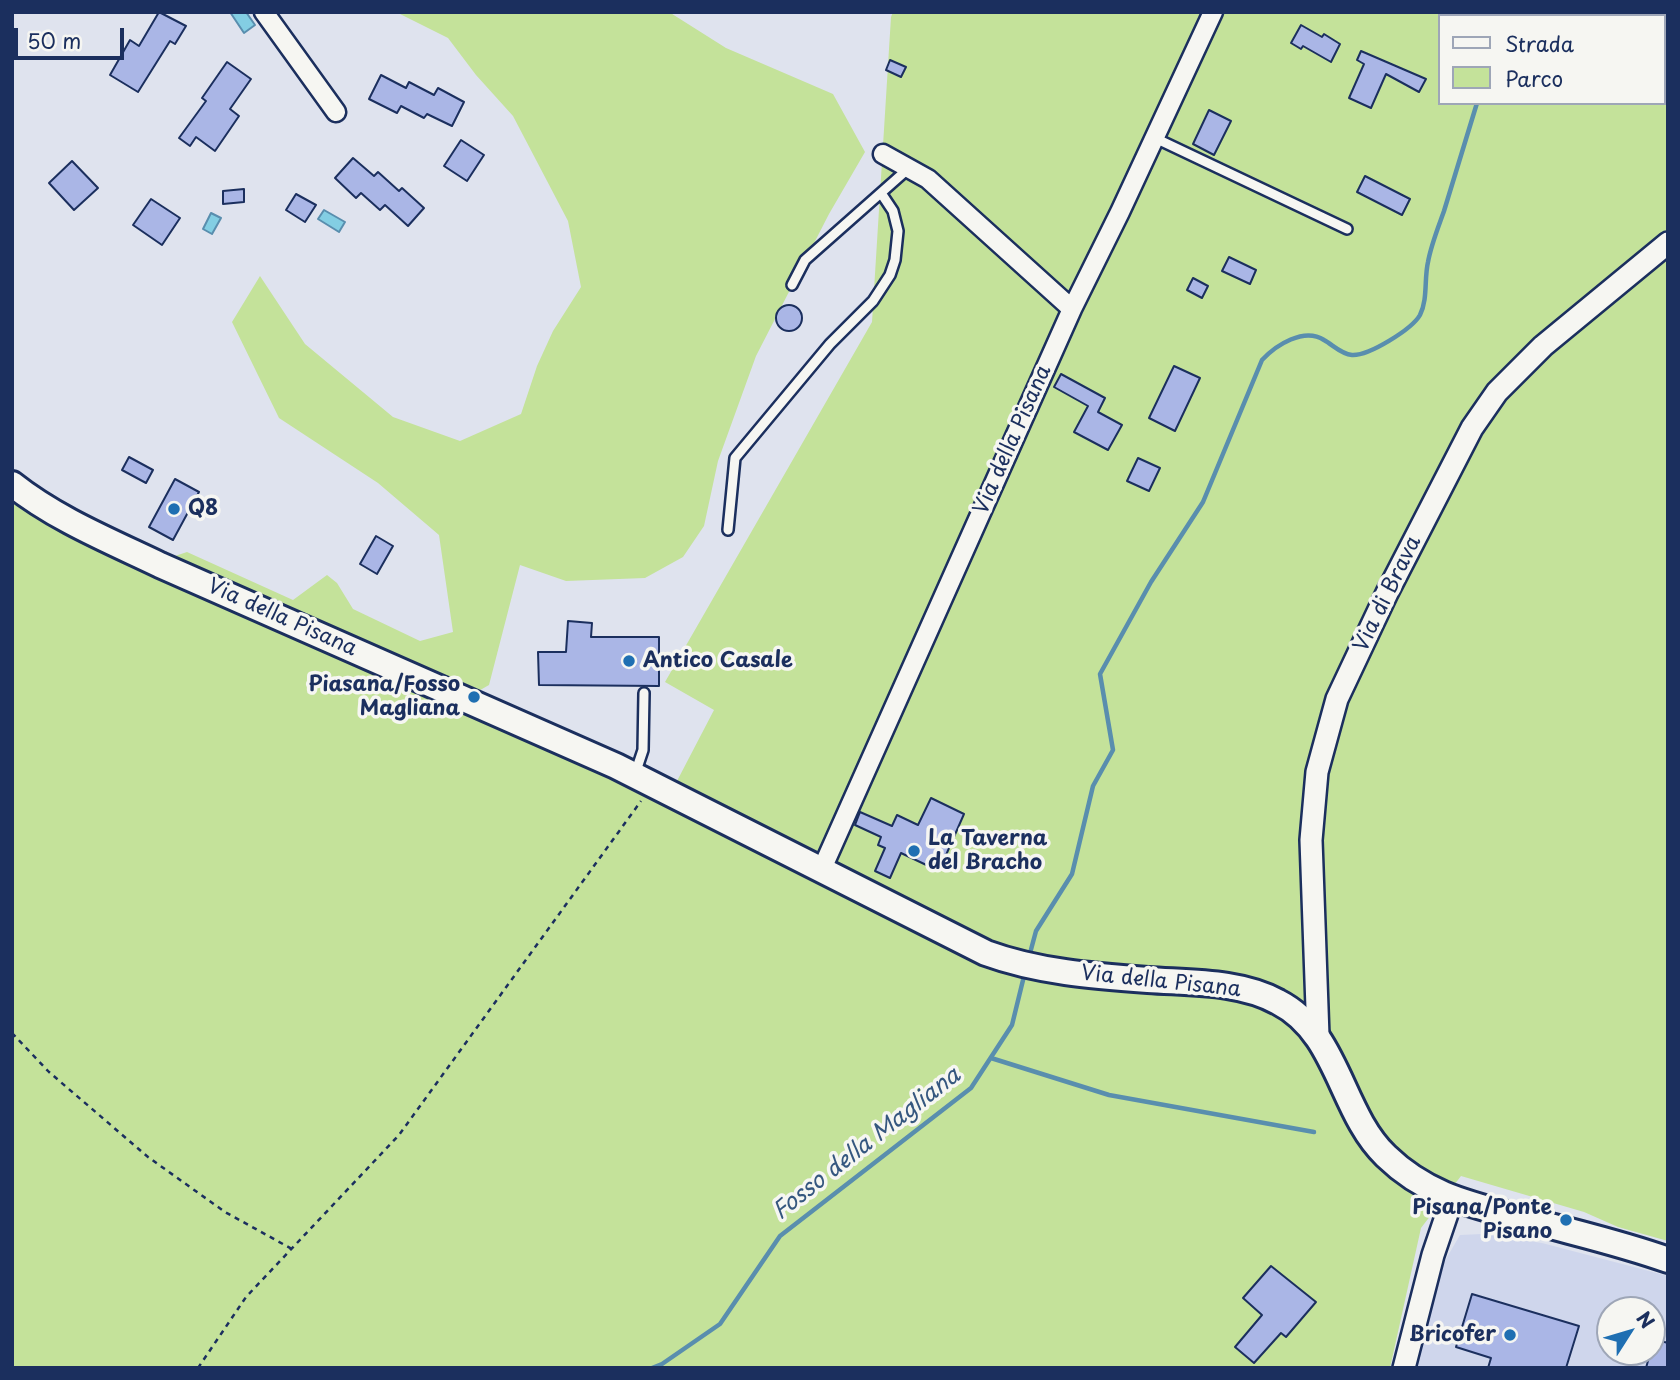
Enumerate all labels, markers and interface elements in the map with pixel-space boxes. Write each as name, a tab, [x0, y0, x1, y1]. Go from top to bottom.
scale bar	[18, 14, 128, 58]
legend	[1438, 14, 1666, 105]
text: 50 m	[27, 24, 81, 56]
text: Strada	[1505, 27, 1574, 59]
text: Parco	[1505, 62, 1563, 94]
street label: Via della Pisana	[969, 362, 1057, 518]
place label: Q8	[188, 496, 218, 522]
marker: Q8	[166, 501, 182, 517]
street label: Via di Brava	[1349, 532, 1427, 656]
street label: Via della Pisana	[204, 574, 360, 662]
place label: Antico Casale	[643, 648, 793, 674]
marker: Antico Casale	[621, 653, 637, 669]
place label: Piasana/Fosso Magliana	[309, 672, 460, 722]
marker: Piasana/Fosso Magliana	[466, 689, 482, 705]
place label: La Taverna del Bracho	[928, 826, 1047, 876]
marker: La Taverna del Bracho	[906, 843, 922, 859]
street label: Via della Pisana	[1080, 961, 1242, 1003]
water label: Fosso della Magliana	[768, 1062, 966, 1226]
place label: Pisana/Ponte Pisano	[1412, 1195, 1552, 1245]
marker: Pisana/Ponte Pisano	[1558, 1212, 1574, 1228]
north arrow	[1596, 1296, 1666, 1366]
text: N	[1630, 1305, 1662, 1334]
place label: Bricofer	[1409, 1322, 1496, 1348]
marker: Bricofer	[1502, 1327, 1518, 1343]

